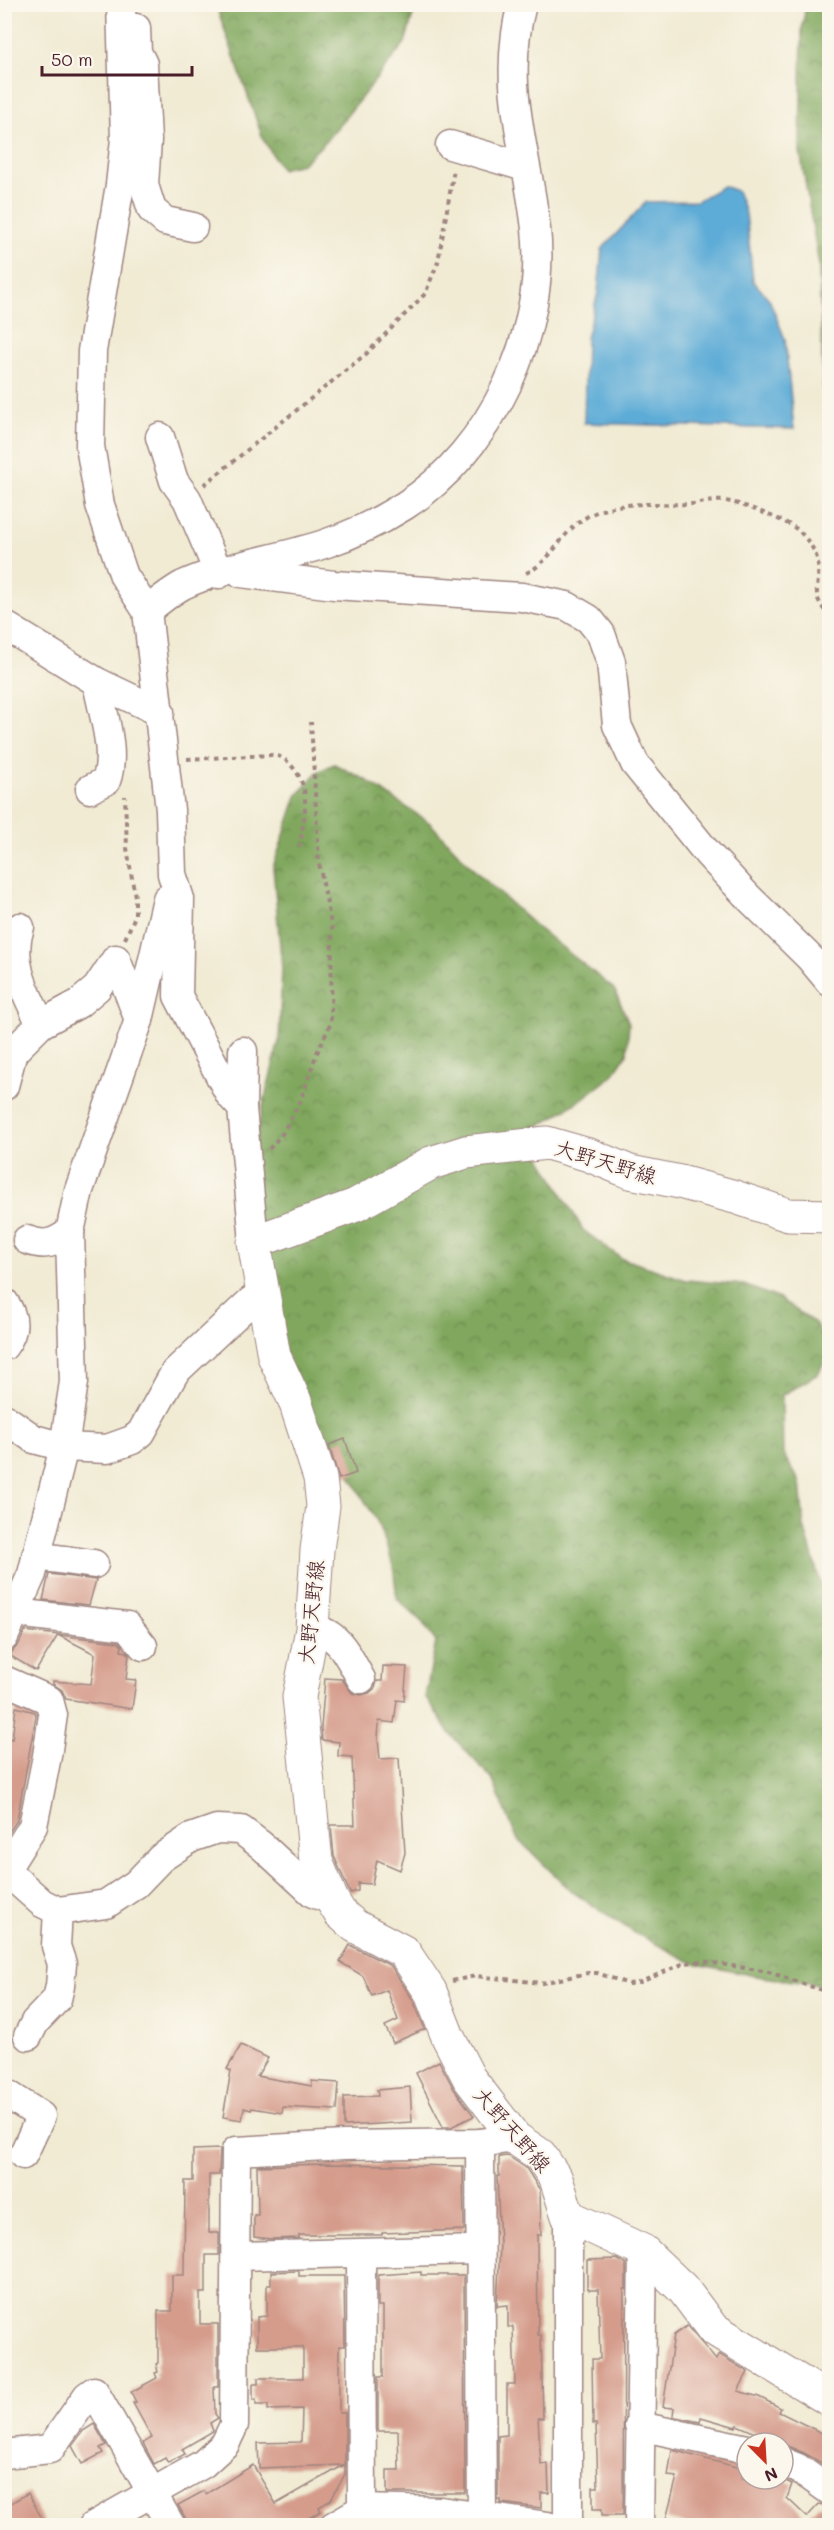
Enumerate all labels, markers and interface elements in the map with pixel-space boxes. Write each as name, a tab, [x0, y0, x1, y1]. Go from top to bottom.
scale bar	[42, 39, 192, 77]
text: 50 m	[51, 47, 93, 71]
street label: 大野天野線	[552, 1133, 660, 1189]
street label: 大野天野線	[291, 1558, 329, 1666]
street label: 大野天野線	[468, 2081, 558, 2177]
north arrow	[735, 2431, 795, 2491]
text: N	[761, 2463, 781, 2487]

